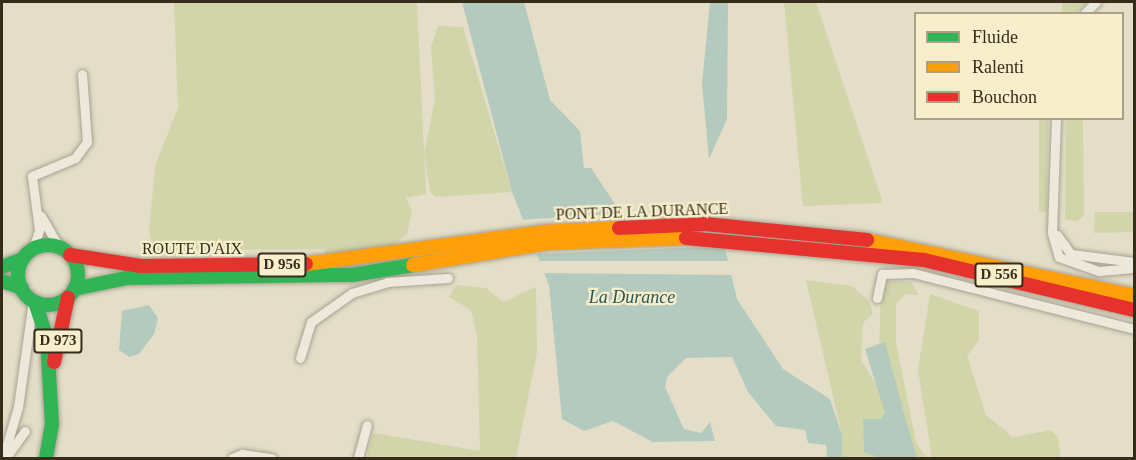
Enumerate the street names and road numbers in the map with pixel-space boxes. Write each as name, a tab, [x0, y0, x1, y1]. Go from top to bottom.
street label: PONT DE LA DURANCE	[555, 199, 729, 225]
street label: ROUTE D'AIX	[142, 239, 242, 259]
road number: D 956	[256, 253, 308, 277]
road number: D 556	[974, 263, 1024, 287]
road number: D 973	[32, 329, 84, 353]

